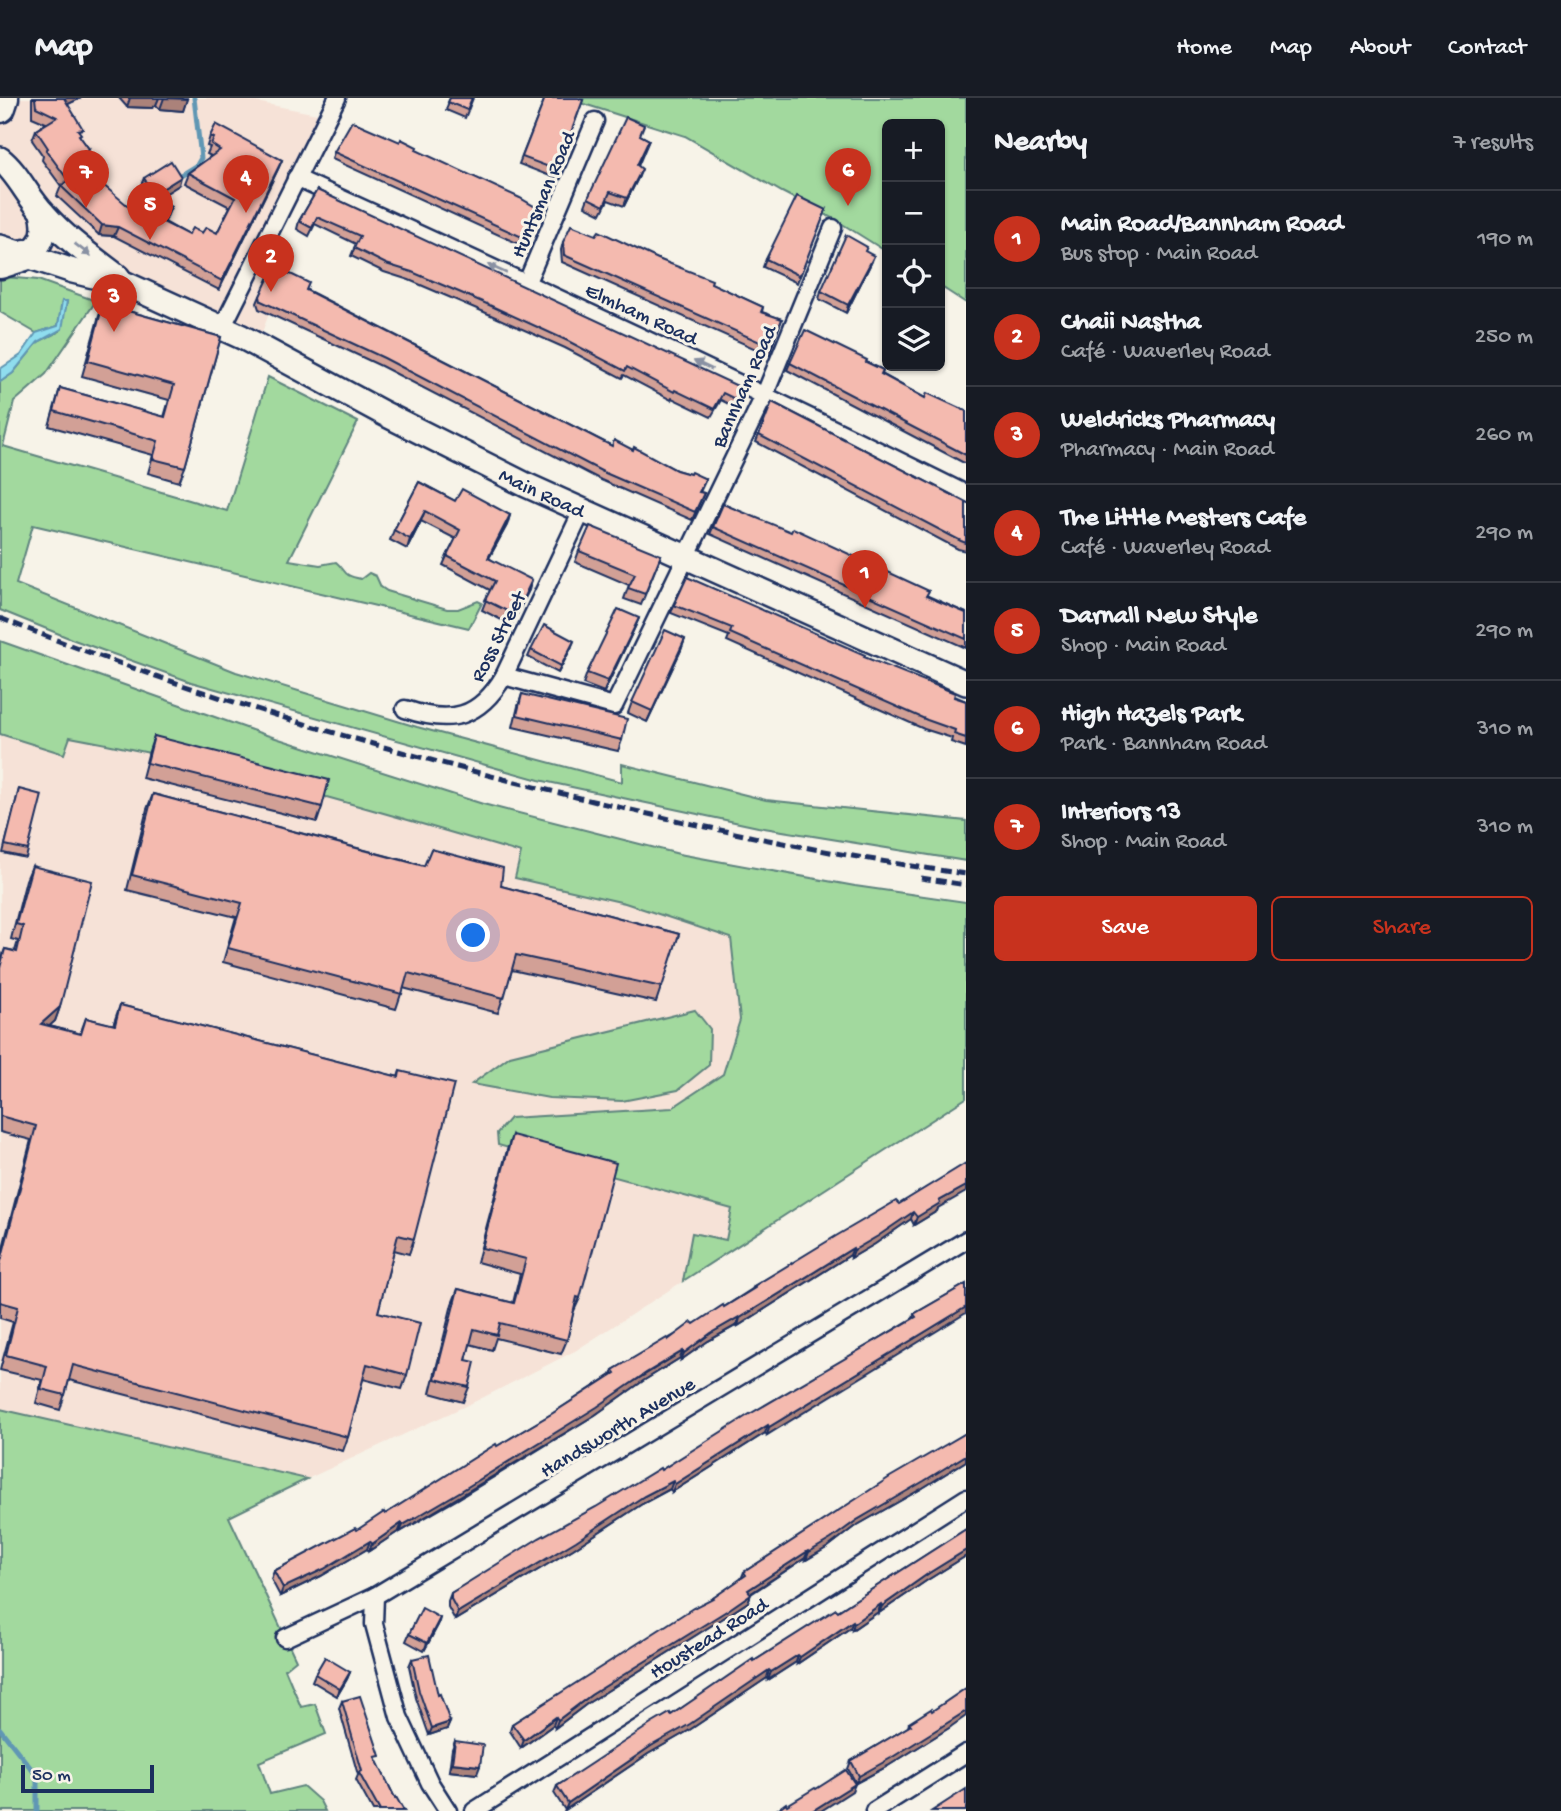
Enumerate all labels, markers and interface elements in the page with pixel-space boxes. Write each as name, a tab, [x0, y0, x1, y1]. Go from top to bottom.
text: Map	[35, 29, 92, 67]
text: Home	[1176, 34, 1232, 63]
text: Map	[1270, 34, 1312, 63]
text: About	[1350, 34, 1410, 63]
text: Contact	[1448, 34, 1526, 63]
map controls	[882, 119, 945, 371]
button: +	[882, 119, 945, 182]
text: Nearby	[994, 126, 1087, 161]
street label: Huntsman Road	[507, 127, 584, 263]
text: 7 results	[1453, 130, 1533, 157]
pin: 6	[825, 148, 871, 206]
pin: 7	[63, 150, 109, 208]
pin: 4	[223, 155, 269, 213]
pin: 5	[127, 182, 173, 240]
button: −	[882, 182, 945, 245]
text: Main Road/Bannham Road	[1061, 210, 1343, 241]
text: 1	[1012, 226, 1022, 253]
text: 190 m	[1477, 226, 1533, 253]
pin: 2	[248, 234, 294, 292]
text: Bus stop · Main Road	[1061, 241, 1257, 268]
one-way arrow	[73, 243, 92, 257]
button: locate	[882, 245, 945, 308]
one-way arrow	[487, 263, 507, 275]
pin: 3	[91, 274, 137, 332]
street label: Elmham Road	[580, 279, 702, 354]
button: layers	[882, 308, 945, 371]
text: Chaii Nastha	[1061, 308, 1201, 339]
street label: Bannham Road	[708, 321, 785, 453]
text: 2	[1011, 324, 1023, 351]
text: 250 m	[1475, 324, 1533, 351]
text: Café · Waverley Road	[1061, 339, 1270, 366]
one-way arrow	[693, 359, 713, 371]
text: Weldricks Pharmacy	[1061, 406, 1275, 437]
text: 3	[1011, 422, 1023, 449]
text: 260 m	[1475, 422, 1533, 449]
text: Pharmacy · Main Road	[1061, 437, 1274, 464]
street label: Main Road	[494, 464, 589, 526]
text: The Little Mesters Cafe	[1061, 504, 1306, 535]
text: 4	[1012, 520, 1022, 547]
text: 290 m	[1475, 520, 1533, 547]
text: Café · Waverley Road	[1061, 535, 1270, 562]
pin: 1	[842, 550, 888, 608]
street label: Ross Street	[467, 586, 535, 687]
text: Darnall New Style	[1061, 602, 1257, 633]
text: 5	[1011, 618, 1023, 645]
text: 290 m	[1475, 618, 1533, 645]
text: Shop · Main Road	[1061, 633, 1226, 660]
text: High Hazels Park	[1061, 700, 1242, 731]
text: 6	[1011, 716, 1023, 743]
text: 310 m	[1477, 716, 1533, 743]
text: Park · Bannham Road	[1061, 731, 1266, 758]
text: Interiors 13	[1061, 798, 1181, 829]
text: 7	[1011, 814, 1023, 841]
text: 310 m	[1477, 814, 1533, 841]
text: Shop · Main Road	[1061, 829, 1226, 856]
button: Save	[994, 896, 1257, 961]
button: Share	[1271, 896, 1533, 961]
your location	[456, 918, 490, 952]
street label: Handsworth Avenue	[537, 1372, 702, 1485]
street label: Houstead Road	[646, 1593, 775, 1686]
scale bar	[21, 1762, 154, 1794]
text: 50 m	[32, 1765, 71, 1788]

